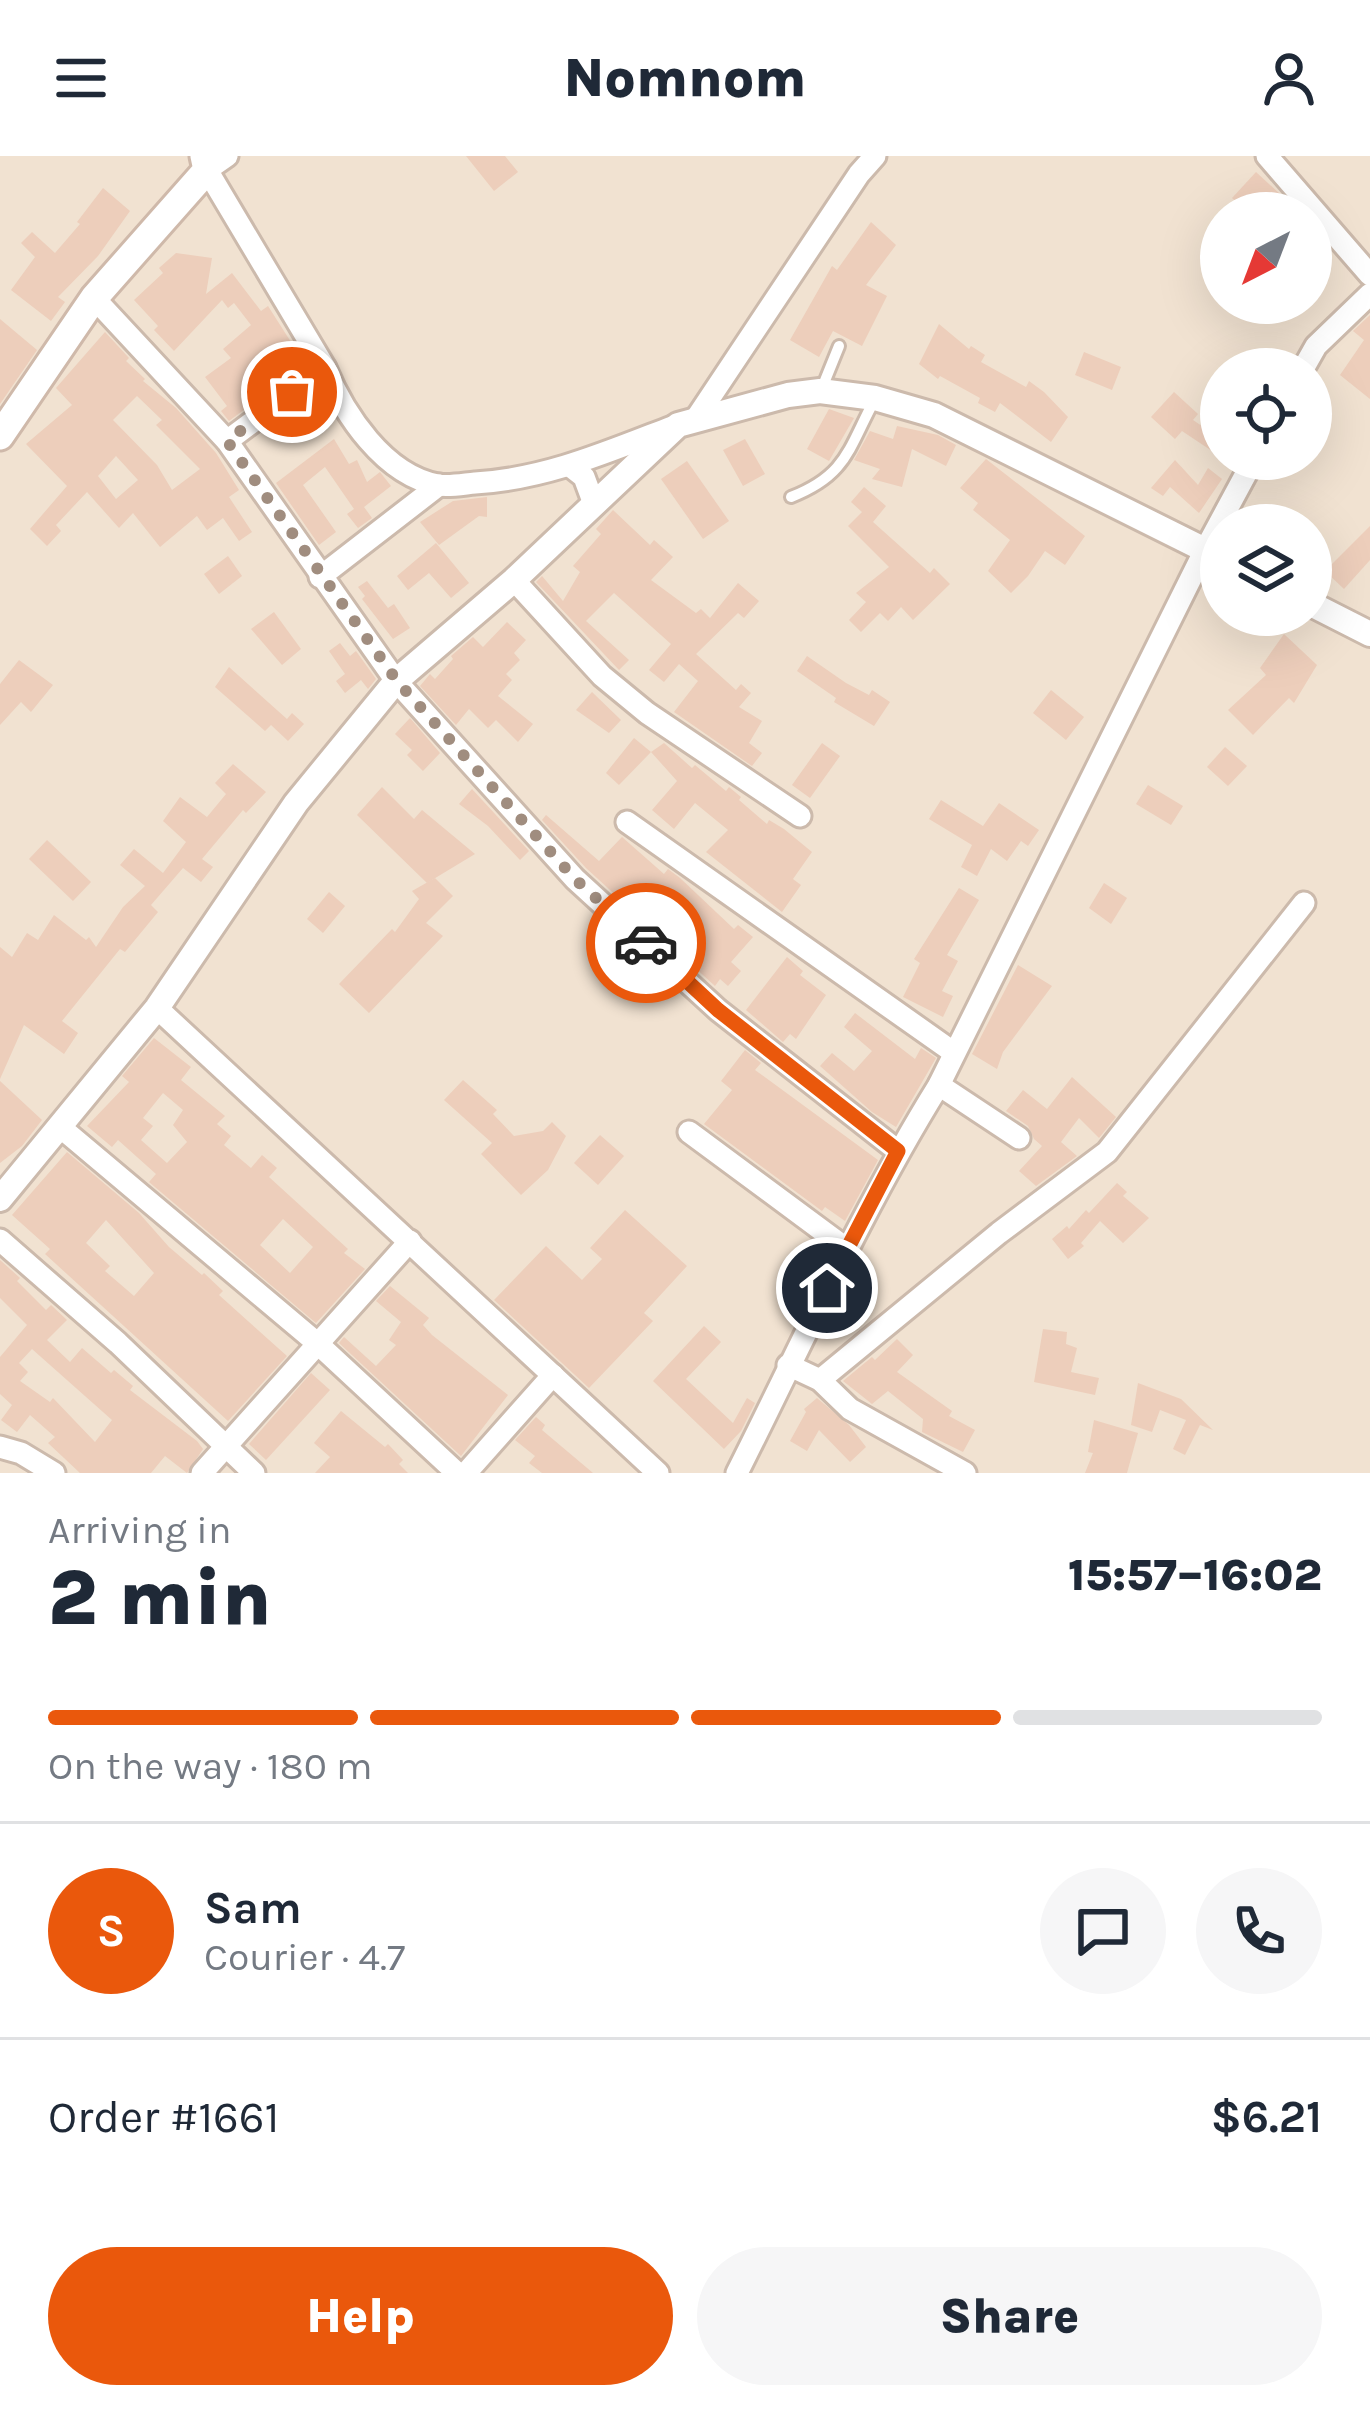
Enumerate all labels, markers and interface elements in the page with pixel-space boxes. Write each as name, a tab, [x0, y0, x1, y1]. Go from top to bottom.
icon: menu	[48, 45, 114, 111]
icon: person	[1256, 45, 1322, 111]
text: Nomnom	[564, 46, 806, 110]
north arrow	[1200, 192, 1332, 324]
map controls	[1200, 192, 1332, 636]
pin	[241, 341, 343, 443]
button: locate	[1200, 348, 1332, 480]
icon: bag	[259, 359, 325, 425]
button: layers	[1200, 504, 1332, 636]
courier	[586, 883, 706, 1003]
icon: car	[613, 910, 679, 976]
pin	[776, 1237, 878, 1339]
icon: home	[794, 1255, 860, 1321]
text: Arriving in	[48, 1507, 231, 1553]
text: 15:57–16:02	[1068, 1549, 1322, 1601]
text: 2 min	[48, 1552, 272, 1644]
text: On the way · 180 m	[48, 1743, 373, 1789]
button: chat	[1040, 1868, 1166, 1994]
button: phone	[1196, 1868, 1322, 1994]
text: Sam	[204, 1882, 302, 1934]
text: S	[97, 1905, 125, 1957]
text: Courier · 4.7	[204, 1934, 405, 1980]
text: Order #1661	[48, 2091, 279, 2143]
text: $6.21	[1211, 2091, 1322, 2143]
button: Help	[48, 2247, 673, 2385]
button: Share	[697, 2247, 1322, 2385]

